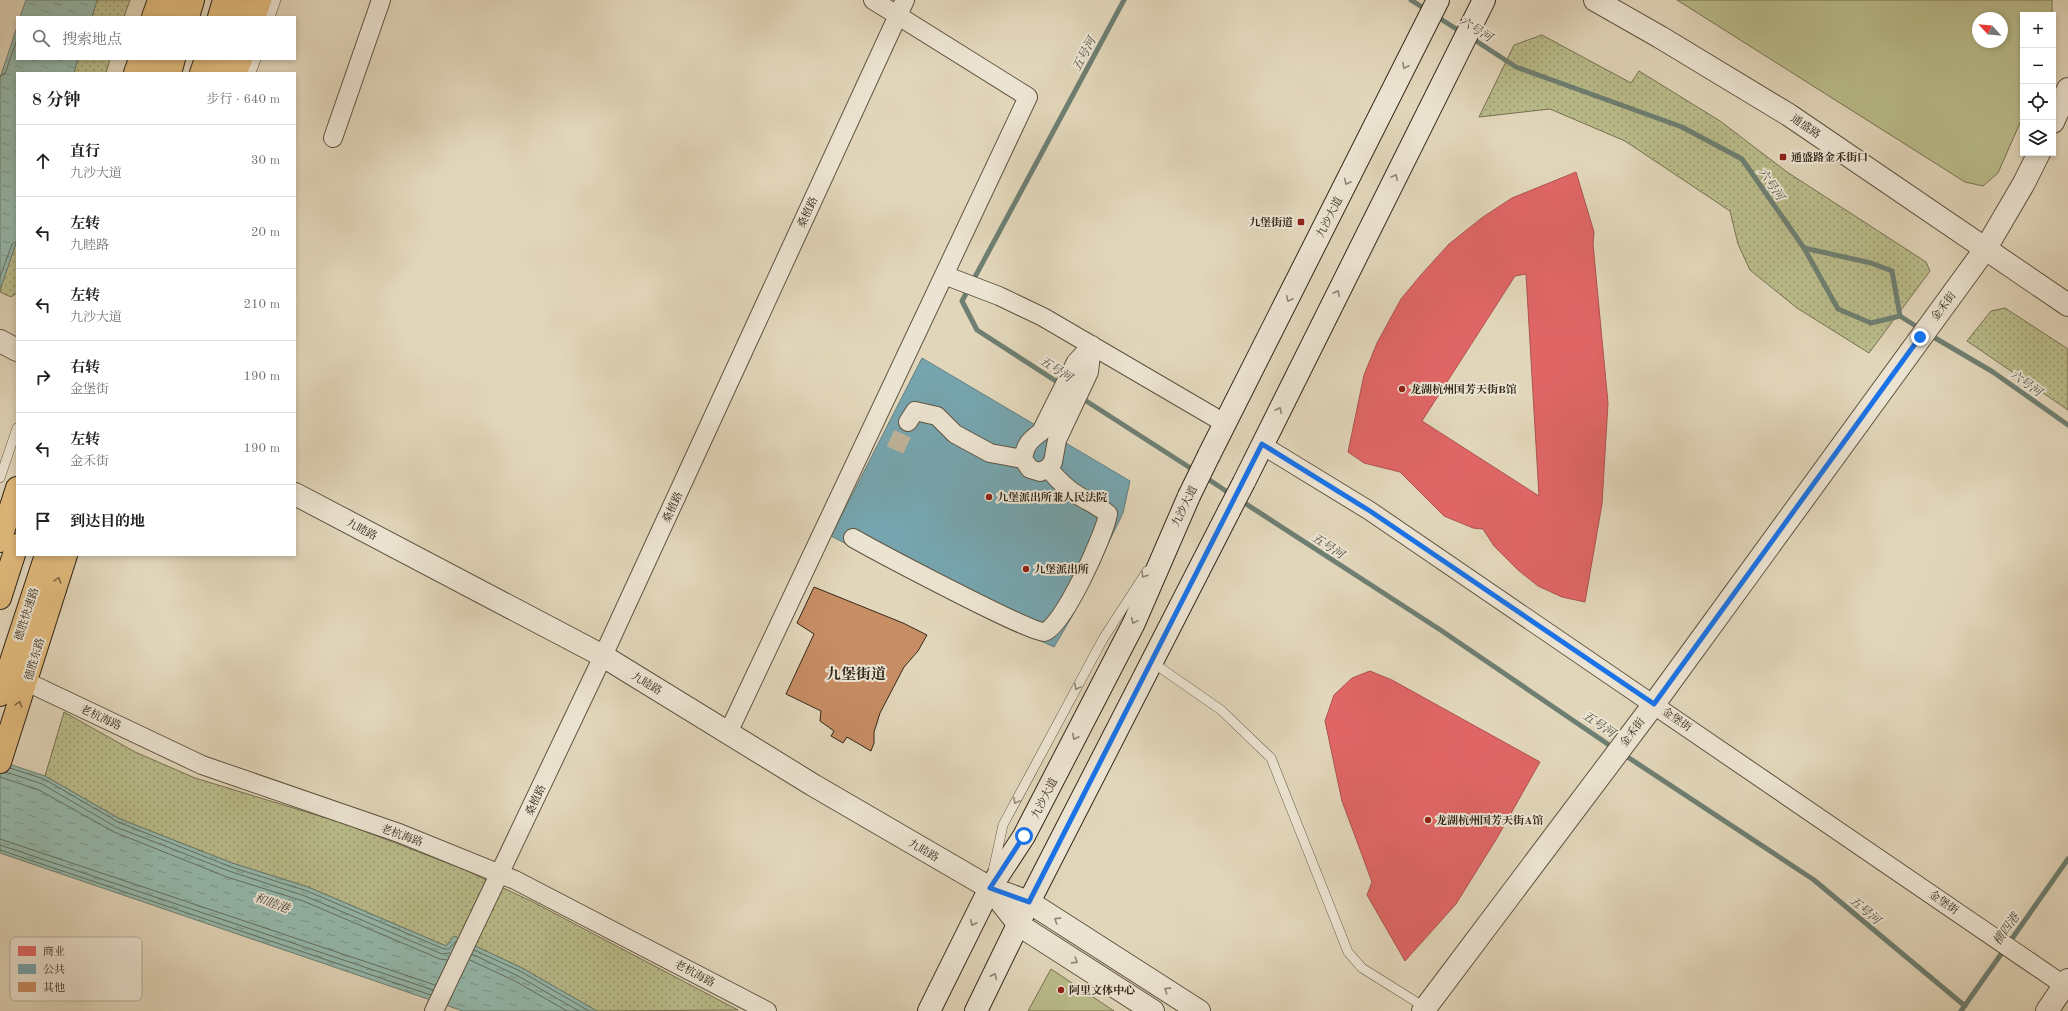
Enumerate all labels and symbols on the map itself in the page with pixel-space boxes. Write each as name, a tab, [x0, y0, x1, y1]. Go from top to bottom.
north arrow	[1972, 12, 2008, 48]
water label: 六号河	[1457, 14, 1496, 46]
water label: 五号河	[1070, 34, 1100, 73]
one-way arrow	[1403, 62, 1410, 69]
street label: 通盛路	[1788, 112, 1823, 141]
place label: 通盛路金禾街口	[1791, 151, 1868, 164]
marker: 通盛路金禾街口	[1778, 152, 1788, 162]
water label: 六号河	[1755, 166, 1787, 204]
one-way arrow	[1390, 174, 1398, 181]
one-way arrow	[1344, 178, 1352, 185]
street label: 桑植路	[795, 195, 820, 230]
street label: 九沙大道	[1314, 195, 1345, 240]
place label: 九堡街道	[1249, 216, 1293, 229]
marker: 九堡街道	[1296, 217, 1306, 227]
street label: 金禾街	[1928, 289, 1959, 323]
one-way arrow	[1332, 290, 1340, 297]
one-way arrow	[1286, 294, 1294, 302]
route end	[1911, 328, 1929, 346]
water label: 五号河	[1037, 354, 1076, 386]
water label: 六号河	[2007, 368, 2046, 400]
place label: 龙湖杭州国芳天街B馆	[1410, 383, 1517, 396]
marker: 龙湖杭州国芳天街B馆	[1397, 384, 1407, 394]
one-way arrow	[1274, 406, 1282, 414]
street label: 九沙大道	[1169, 484, 1200, 529]
street label: 桑植路	[660, 490, 685, 525]
place label: 九堡派出所兼人民法院	[997, 491, 1108, 504]
marker: 九堡派出所兼人民法院	[984, 492, 994, 502]
street label: 九睦路	[344, 516, 379, 543]
water label: 五号河	[1309, 531, 1348, 563]
place label: 九堡派出所	[1034, 563, 1089, 576]
marker: 九堡派出所	[1021, 564, 1031, 574]
one-way arrow	[1141, 571, 1149, 578]
one-way arrow	[53, 577, 62, 584]
street label: 德胜快速路	[12, 586, 41, 642]
one-way arrow	[1131, 617, 1139, 625]
street label: 德胜东路	[22, 636, 47, 682]
district label: 九堡街道	[826, 666, 886, 683]
street label: 九睦路	[629, 669, 664, 697]
one-way arrow	[1074, 683, 1082, 690]
one-way arrow	[14, 701, 23, 708]
street label: 老杭海路	[78, 702, 123, 733]
street label: 金堡街	[1659, 705, 1694, 734]
water label: 五号河	[1580, 709, 1619, 741]
street label: 金禾街	[1617, 715, 1648, 749]
one-way arrow	[1072, 733, 1080, 740]
street label: 九沙大道	[1029, 776, 1060, 821]
street label: 桑植路	[523, 783, 548, 818]
one-way arrow	[1013, 797, 1020, 805]
place label: 龙湖杭州国芳天街A馆	[1436, 814, 1543, 827]
marker: 龙湖杭州国芳天街A馆	[1423, 815, 1433, 825]
street label: 老杭海路	[379, 822, 425, 849]
route start	[1015, 827, 1033, 845]
street label: 九睦路	[906, 837, 941, 864]
street label: 金堡街	[1926, 888, 1961, 917]
water label: 和睦港	[253, 890, 293, 916]
water label: 五号河	[1847, 894, 1884, 928]
water label: 横四港	[1990, 909, 2023, 948]
one-way arrow	[1054, 917, 1061, 925]
one-way arrow	[970, 919, 978, 927]
legend	[10, 937, 142, 1001]
text: 商业	[43, 945, 65, 958]
one-way arrow	[1071, 956, 1078, 963]
street label: 老杭海路	[672, 957, 717, 990]
text: 公共	[43, 963, 65, 976]
one-way arrow	[989, 973, 997, 980]
text: 其他	[43, 981, 65, 994]
place label: 阿里文体中心	[1069, 984, 1135, 997]
marker: 阿里文体中心	[1056, 985, 1066, 995]
one-way arrow	[1164, 988, 1171, 995]

